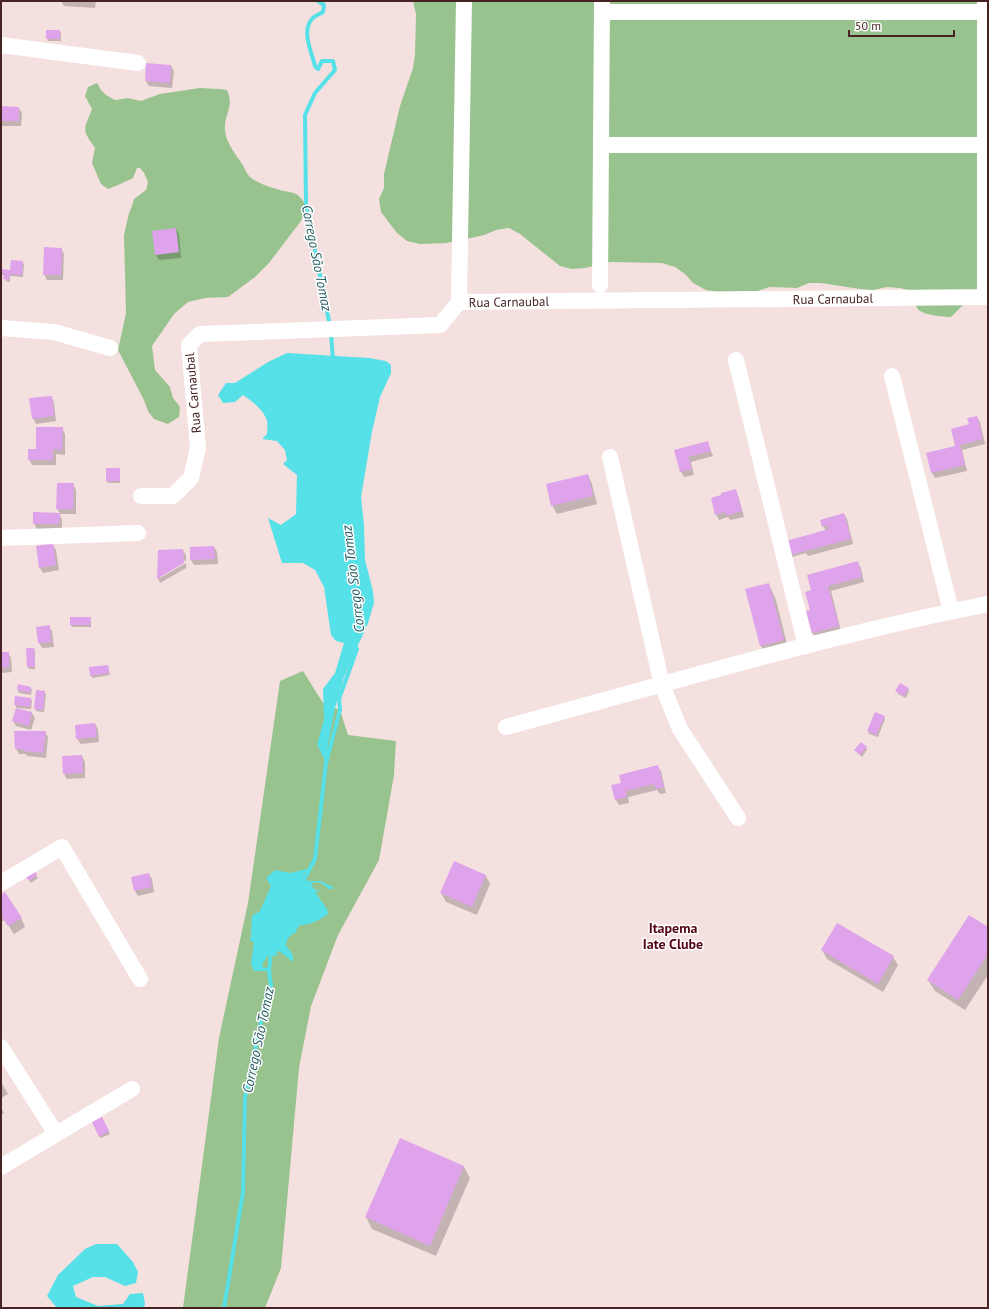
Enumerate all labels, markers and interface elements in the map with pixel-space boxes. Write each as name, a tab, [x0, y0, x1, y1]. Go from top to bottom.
scale bar	[849, 12, 954, 38]
text: 50 m	[855, 18, 881, 33]
water label: Corrego São Tomaz	[298, 203, 336, 314]
street label: Rua Carnaubal	[793, 290, 874, 308]
street label: Rua Carnaubal	[469, 293, 550, 311]
street label: Rua Carnaubal	[181, 352, 205, 434]
water label: Corrego São Tomaz	[337, 523, 369, 634]
district label: Itapema Iate Clube	[643, 919, 703, 953]
water label: Corrego São Tomaz	[238, 984, 278, 1095]

